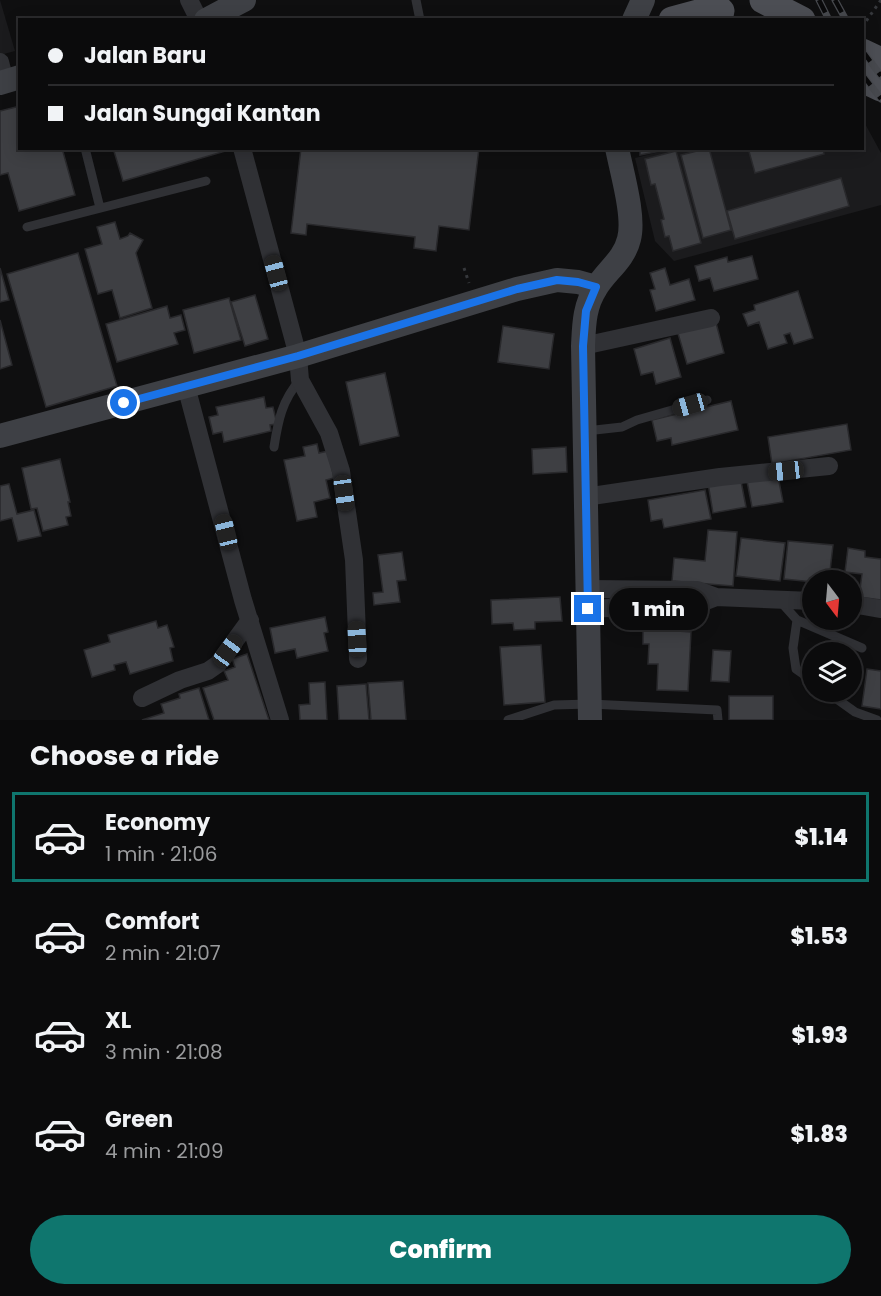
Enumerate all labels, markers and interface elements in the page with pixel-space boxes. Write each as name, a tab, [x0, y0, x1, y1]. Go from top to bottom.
text: Jalan Baru	[84, 40, 206, 71]
text: Jalan Sungai Kantan	[84, 98, 321, 129]
car	[263, 253, 289, 293]
route start	[110, 389, 137, 416]
car	[670, 391, 710, 419]
car	[767, 460, 805, 482]
car	[333, 474, 355, 512]
car	[213, 512, 239, 552]
north arrow	[802, 570, 862, 630]
map controls	[802, 570, 862, 702]
callout: 1 min	[609, 588, 708, 630]
route end	[574, 595, 601, 622]
text: 1 min	[632, 595, 685, 623]
car	[347, 621, 367, 657]
car	[210, 631, 246, 671]
button: layers	[802, 642, 862, 702]
text: Choose a ride	[30, 737, 219, 774]
text: Economy	[105, 807, 210, 838]
icon: car	[33, 810, 87, 864]
text: $1.14	[795, 822, 848, 853]
text: 1 min · 21:06	[105, 840, 217, 868]
text: Comfort	[105, 906, 199, 937]
icon: car	[33, 909, 87, 963]
text: $1.53	[790, 921, 848, 952]
text: 2 min · 21:07	[105, 939, 221, 967]
text: XL	[105, 1005, 131, 1036]
icon: car	[33, 1008, 87, 1062]
text: $1.93	[792, 1020, 848, 1051]
text: 3 min · 21:08	[105, 1038, 223, 1066]
text: Green	[105, 1104, 173, 1135]
icon: car	[33, 1107, 87, 1161]
text: $1.83	[791, 1119, 848, 1150]
text: 4 min · 21:09	[105, 1137, 223, 1165]
button: Confirm	[30, 1215, 851, 1284]

